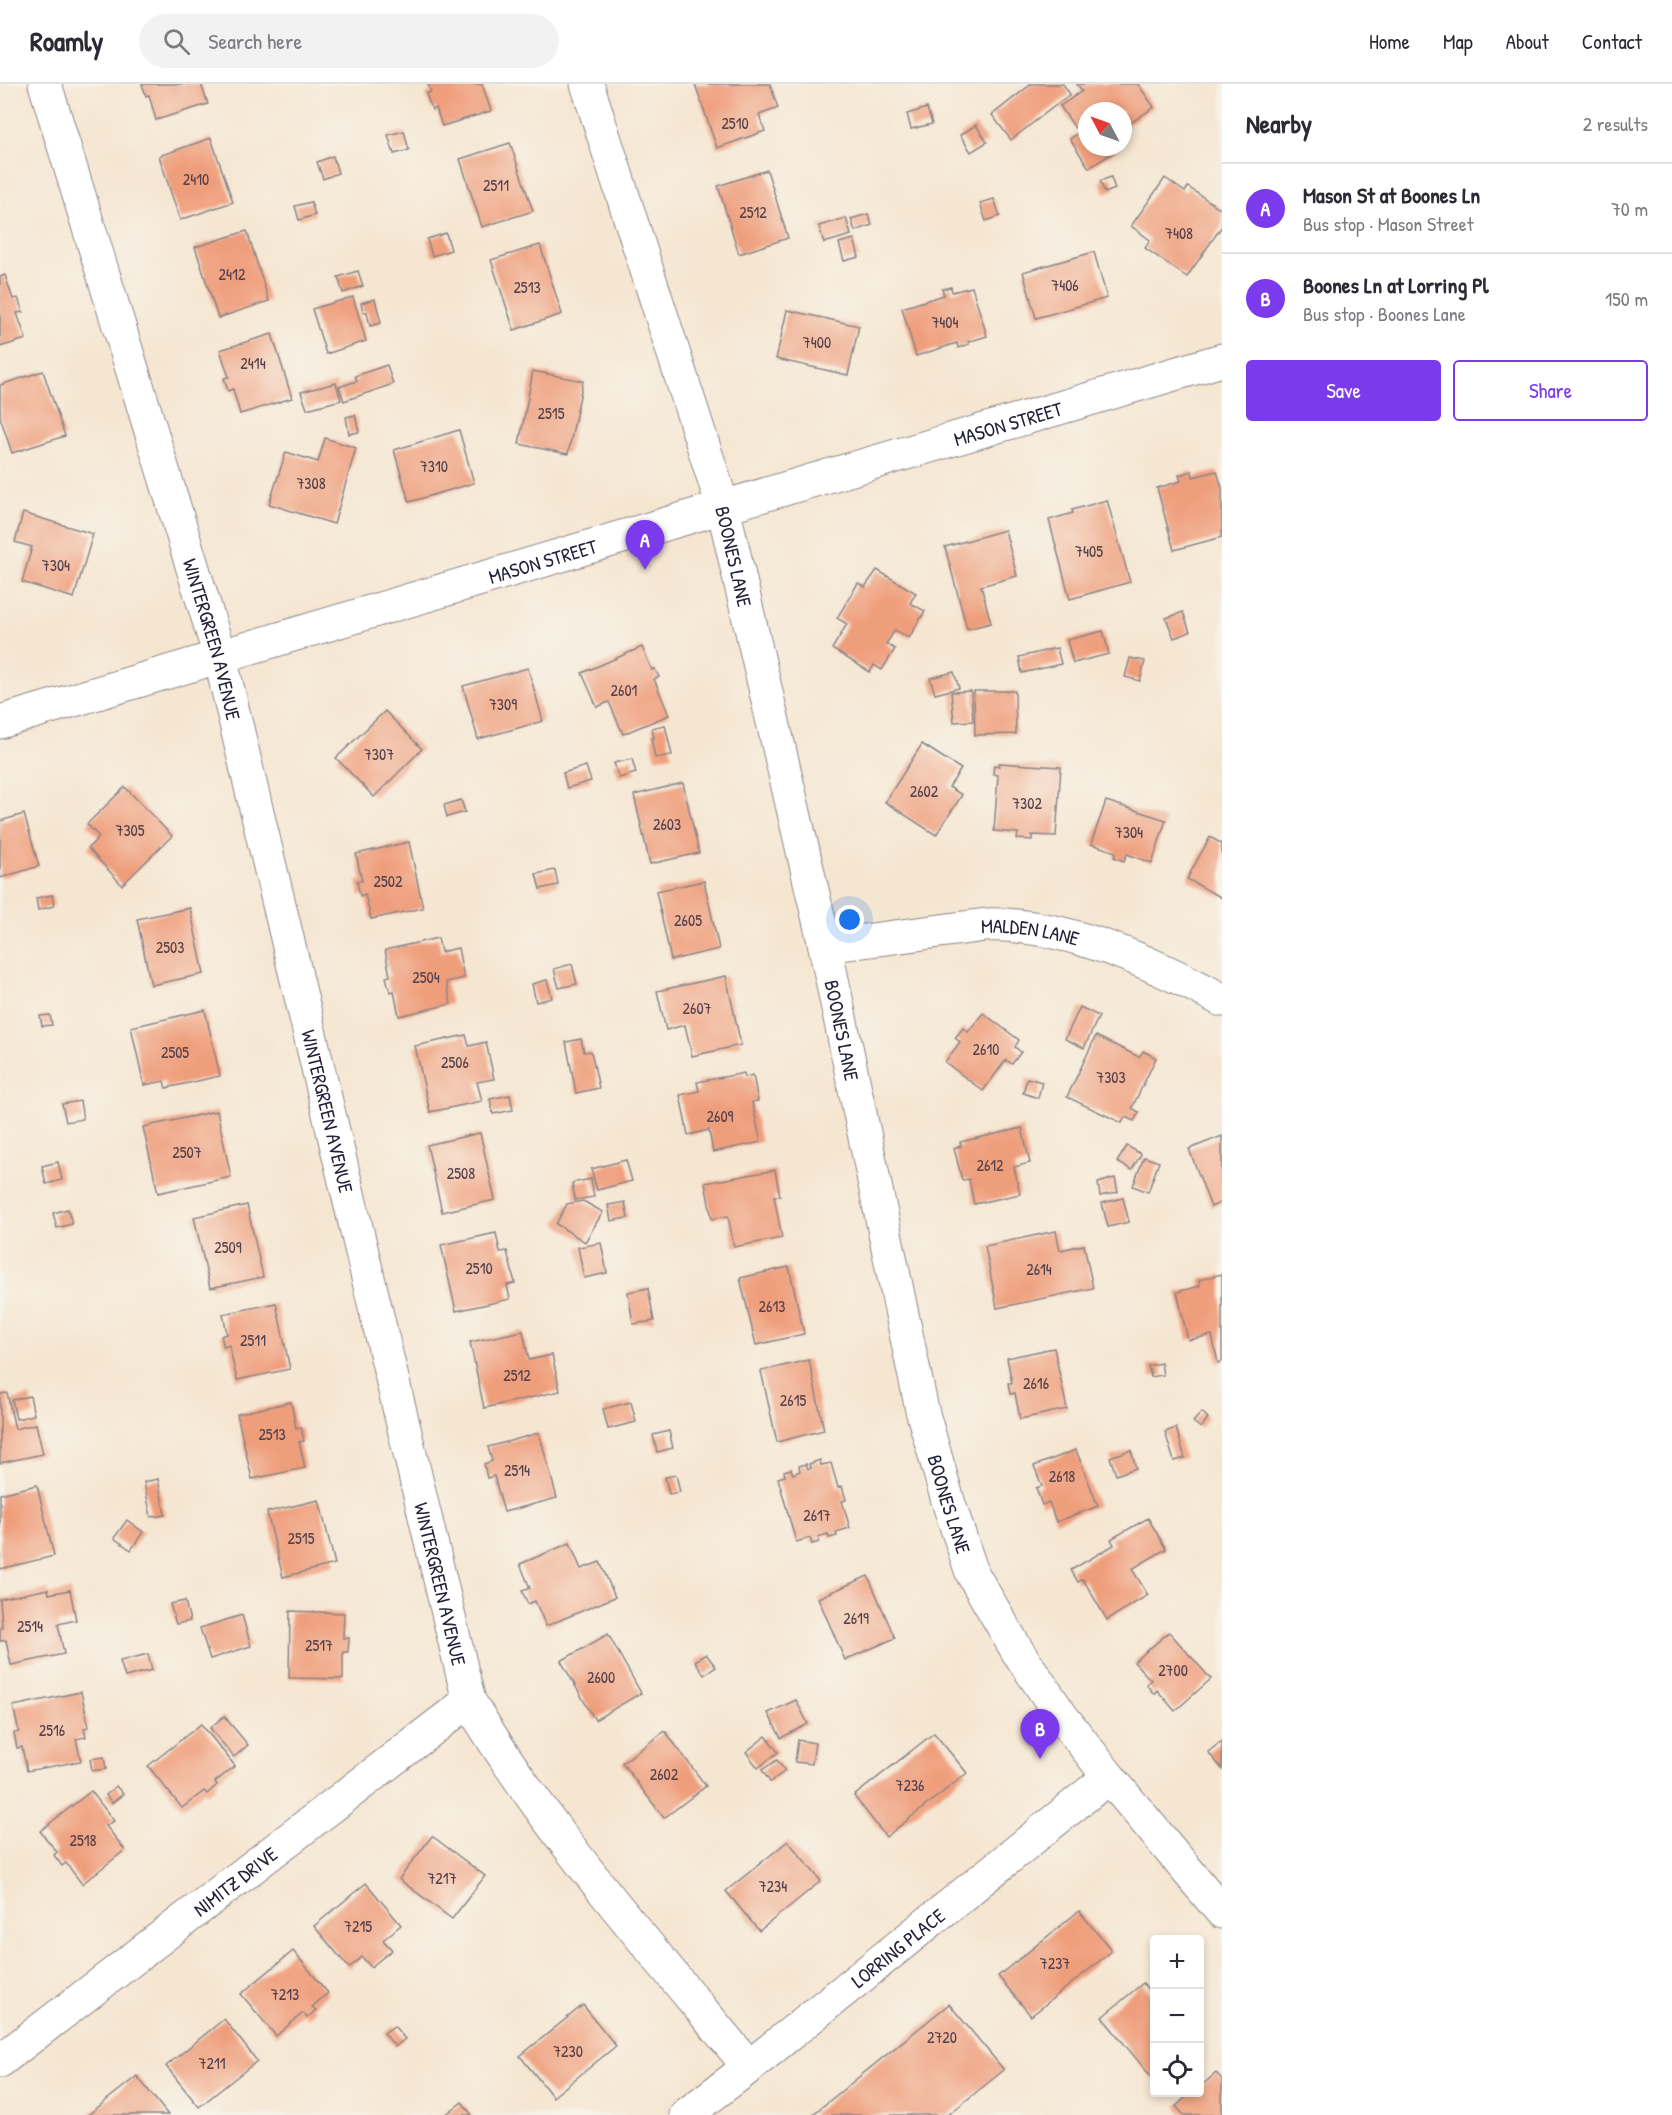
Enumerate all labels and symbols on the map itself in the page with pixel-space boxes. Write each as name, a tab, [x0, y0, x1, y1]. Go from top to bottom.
north arrow	[1078, 102, 1132, 156]
house number: 2510	[721, 112, 749, 134]
house number: 2410	[183, 168, 209, 190]
house number: 2511	[483, 174, 509, 196]
house number: 2512	[739, 201, 767, 223]
house number: 7408	[1165, 222, 1193, 244]
house number: 2412	[219, 263, 246, 285]
house number: 7406	[1051, 274, 1079, 296]
house number: 2513	[513, 276, 541, 298]
house number: 7404	[931, 311, 959, 333]
house number: 7400	[803, 331, 831, 353]
house number: 2414	[240, 352, 266, 374]
street label: MASON STREET	[950, 394, 1066, 452]
house number: 2515	[538, 402, 565, 424]
house number: 7310	[420, 455, 448, 477]
house number: 7308	[296, 472, 326, 494]
street label: BOONES LANE	[710, 503, 759, 609]
pin: A	[626, 520, 664, 570]
street label: MASON STREET	[485, 532, 601, 590]
house number: 7405	[1075, 540, 1103, 562]
house number: 7304	[42, 554, 70, 576]
street label: WINTERGREEN AVENUE	[177, 555, 248, 723]
house number: 2601	[611, 679, 638, 701]
house number: 7309	[489, 693, 517, 715]
house number: 7307	[364, 743, 394, 765]
house number: 2602	[910, 780, 939, 802]
house number: 7302	[1012, 792, 1042, 814]
house number: 2603	[653, 813, 681, 835]
house number: 7305	[115, 819, 145, 841]
house number: 7304	[1115, 821, 1143, 843]
house number: 2502	[374, 870, 403, 892]
your location	[835, 905, 864, 934]
house number: 2605	[674, 909, 702, 931]
street label: MALDEN LANE	[980, 911, 1083, 951]
house number: 2503	[156, 936, 184, 958]
house number: 2504	[412, 966, 440, 988]
street label: BOONES LANE	[819, 977, 866, 1083]
house number: 2607	[683, 997, 712, 1019]
street label: WINTERGREEN AVENUE	[296, 1027, 361, 1196]
house number: 2610	[973, 1038, 999, 1060]
house number: 2505	[161, 1041, 189, 1063]
house number: 2506	[441, 1051, 469, 1073]
house number: 7303	[1096, 1066, 1126, 1088]
house number: 2609	[707, 1105, 734, 1127]
house number: 2507	[172, 1141, 202, 1163]
house number: 2612	[976, 1154, 1004, 1176]
house number: 2508	[447, 1162, 475, 1184]
house number: 2509	[214, 1236, 242, 1258]
house number: 2510	[465, 1257, 493, 1279]
house number: 2614	[1026, 1258, 1052, 1280]
house number: 2613	[759, 1295, 785, 1317]
house number: 2511	[240, 1329, 266, 1351]
house number: 2512	[503, 1364, 531, 1386]
house number: 2616	[1023, 1372, 1049, 1394]
house number: 2615	[780, 1389, 806, 1411]
house number: 2513	[258, 1423, 286, 1445]
street label: BOONES LANE	[922, 1451, 978, 1557]
house number: 2514	[504, 1459, 530, 1481]
house number: 2618	[1049, 1465, 1075, 1487]
street label: WINTERGREEN AVENUE	[409, 1500, 474, 1668]
house number: 2617	[803, 1504, 831, 1526]
house number: 2515	[288, 1527, 315, 1549]
house number: 2619	[843, 1607, 869, 1629]
house number: 2514	[17, 1615, 43, 1637]
house number: 2517	[305, 1634, 333, 1656]
house number: 2700	[1158, 1659, 1188, 1681]
house number: 2600	[587, 1666, 615, 1688]
pin: B	[1020, 1710, 1060, 1759]
house number: 2516	[39, 1719, 65, 1741]
house number: 2602	[650, 1763, 679, 1785]
house number: 7236	[896, 1774, 924, 1796]
house number: 2518	[70, 1829, 97, 1851]
street label: NIMITZ DRIVE	[187, 1840, 283, 1922]
house number: 7217	[427, 1867, 457, 1889]
house number: 7234	[759, 1875, 787, 1897]
street label: LORRING PLACE	[845, 1901, 950, 1993]
house number: 7215	[344, 1915, 372, 1937]
house number: 7237	[1040, 1952, 1070, 1974]
house number: 7213	[271, 1983, 299, 2005]
house number: 2720	[927, 2026, 957, 2048]
house number: 7230	[553, 2040, 583, 2062]
house number: 7211	[198, 2052, 226, 2074]

